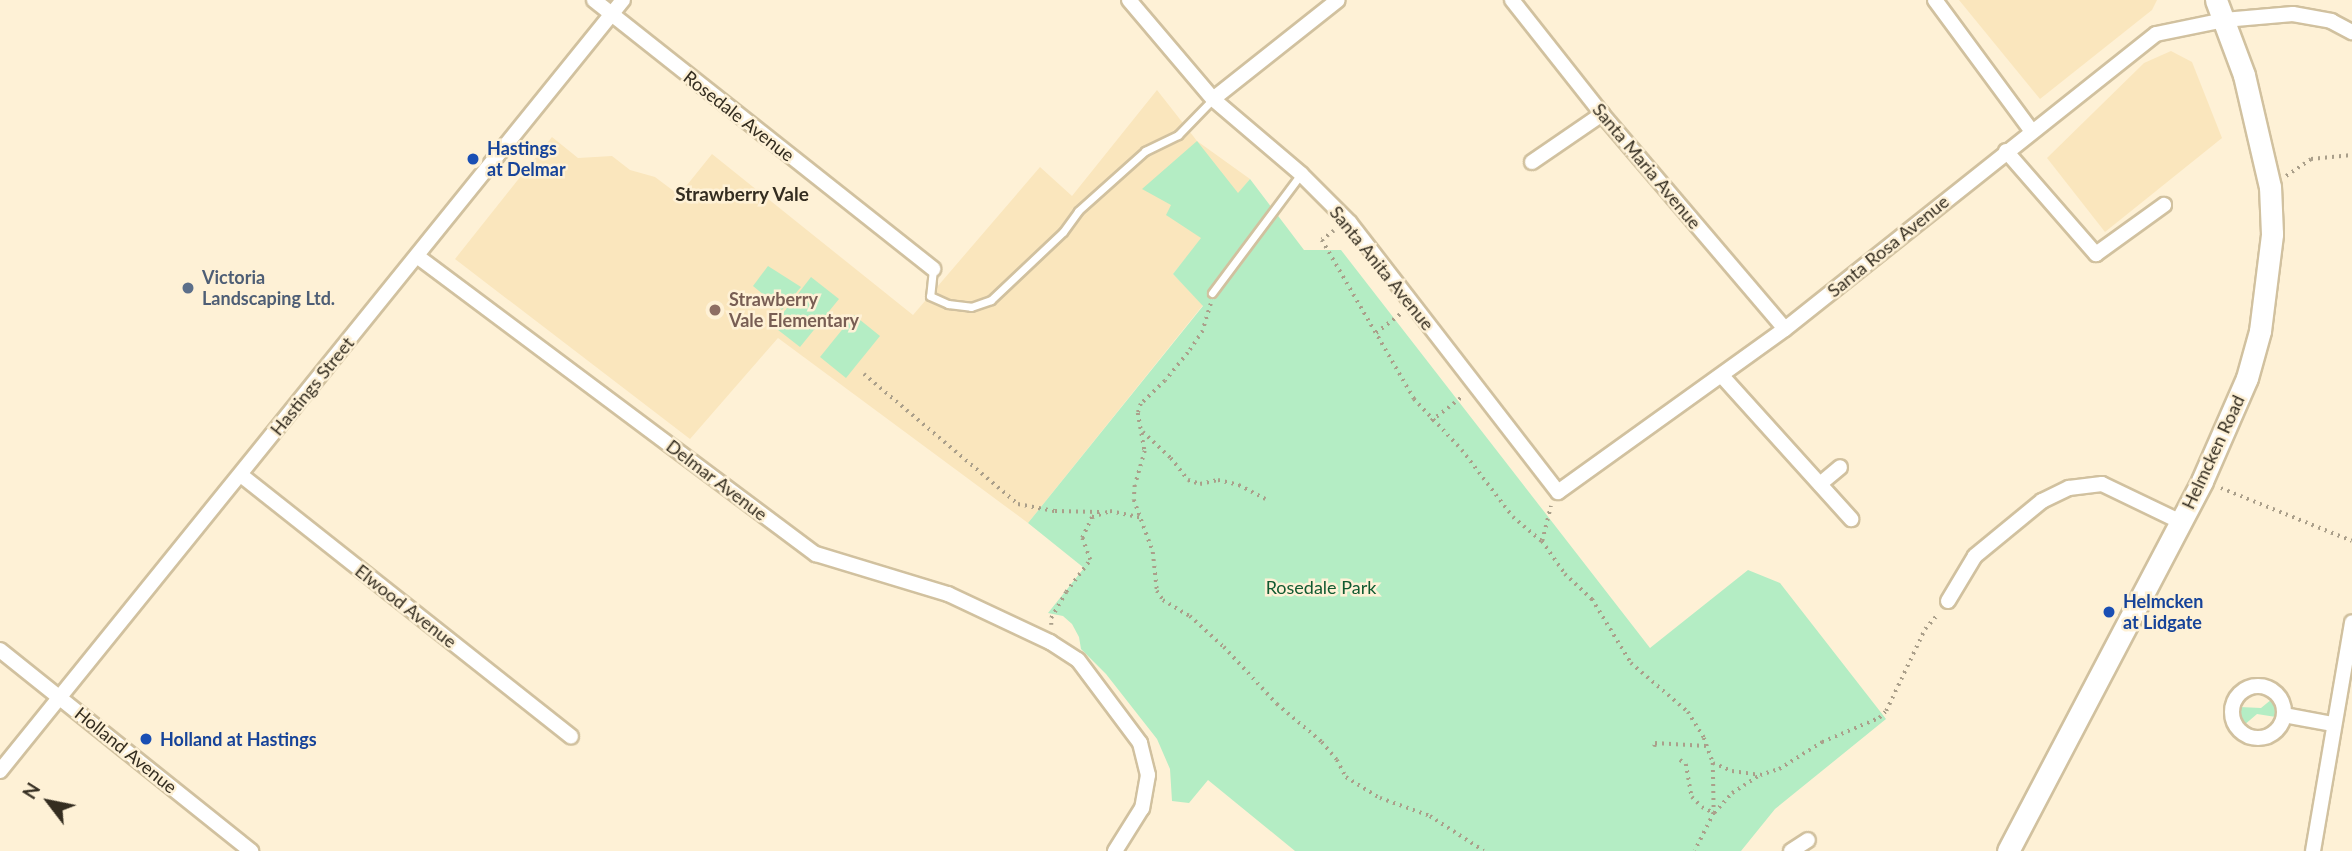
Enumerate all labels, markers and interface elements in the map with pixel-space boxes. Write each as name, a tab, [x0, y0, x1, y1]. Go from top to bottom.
street label: Rosedale Avenue	[679, 66, 799, 166]
street label: Santa Maria Avenue	[1588, 99, 1706, 233]
place label: Hastings at Delmar	[487, 138, 566, 180]
marker: Hastings at Delmar	[465, 151, 481, 167]
district label: Strawberry Vale	[675, 183, 809, 205]
street label: Santa Rosa Avenue	[1823, 190, 1953, 302]
street label: Santa Anita Avenue	[1325, 201, 1439, 335]
place label: Victoria Landscaping Ltd.	[202, 267, 335, 310]
marker: Victoria Landscaping Ltd.	[180, 280, 196, 296]
place label: Strawberry Vale Elementary	[729, 289, 859, 332]
marker: Strawberry Vale Elementary	[707, 302, 723, 318]
street label: Hastings Street	[266, 332, 358, 440]
street label: Helmcken Road	[2177, 392, 2249, 512]
street label: Delmar Avenue	[662, 435, 772, 525]
street label: Elwood Avenue	[351, 560, 461, 652]
park label: Rosedale Park	[1266, 576, 1376, 598]
place label: Helmcken at Lidgate	[2123, 591, 2203, 634]
marker: Helmcken at Lidgate	[2101, 604, 2117, 620]
street label: Holland Avenue	[70, 702, 182, 798]
place label: Holland at Hastings	[160, 728, 317, 750]
marker: Holland at Hastings	[138, 731, 154, 747]
north arrow	[14, 767, 84, 837]
text: N	[17, 778, 44, 803]

